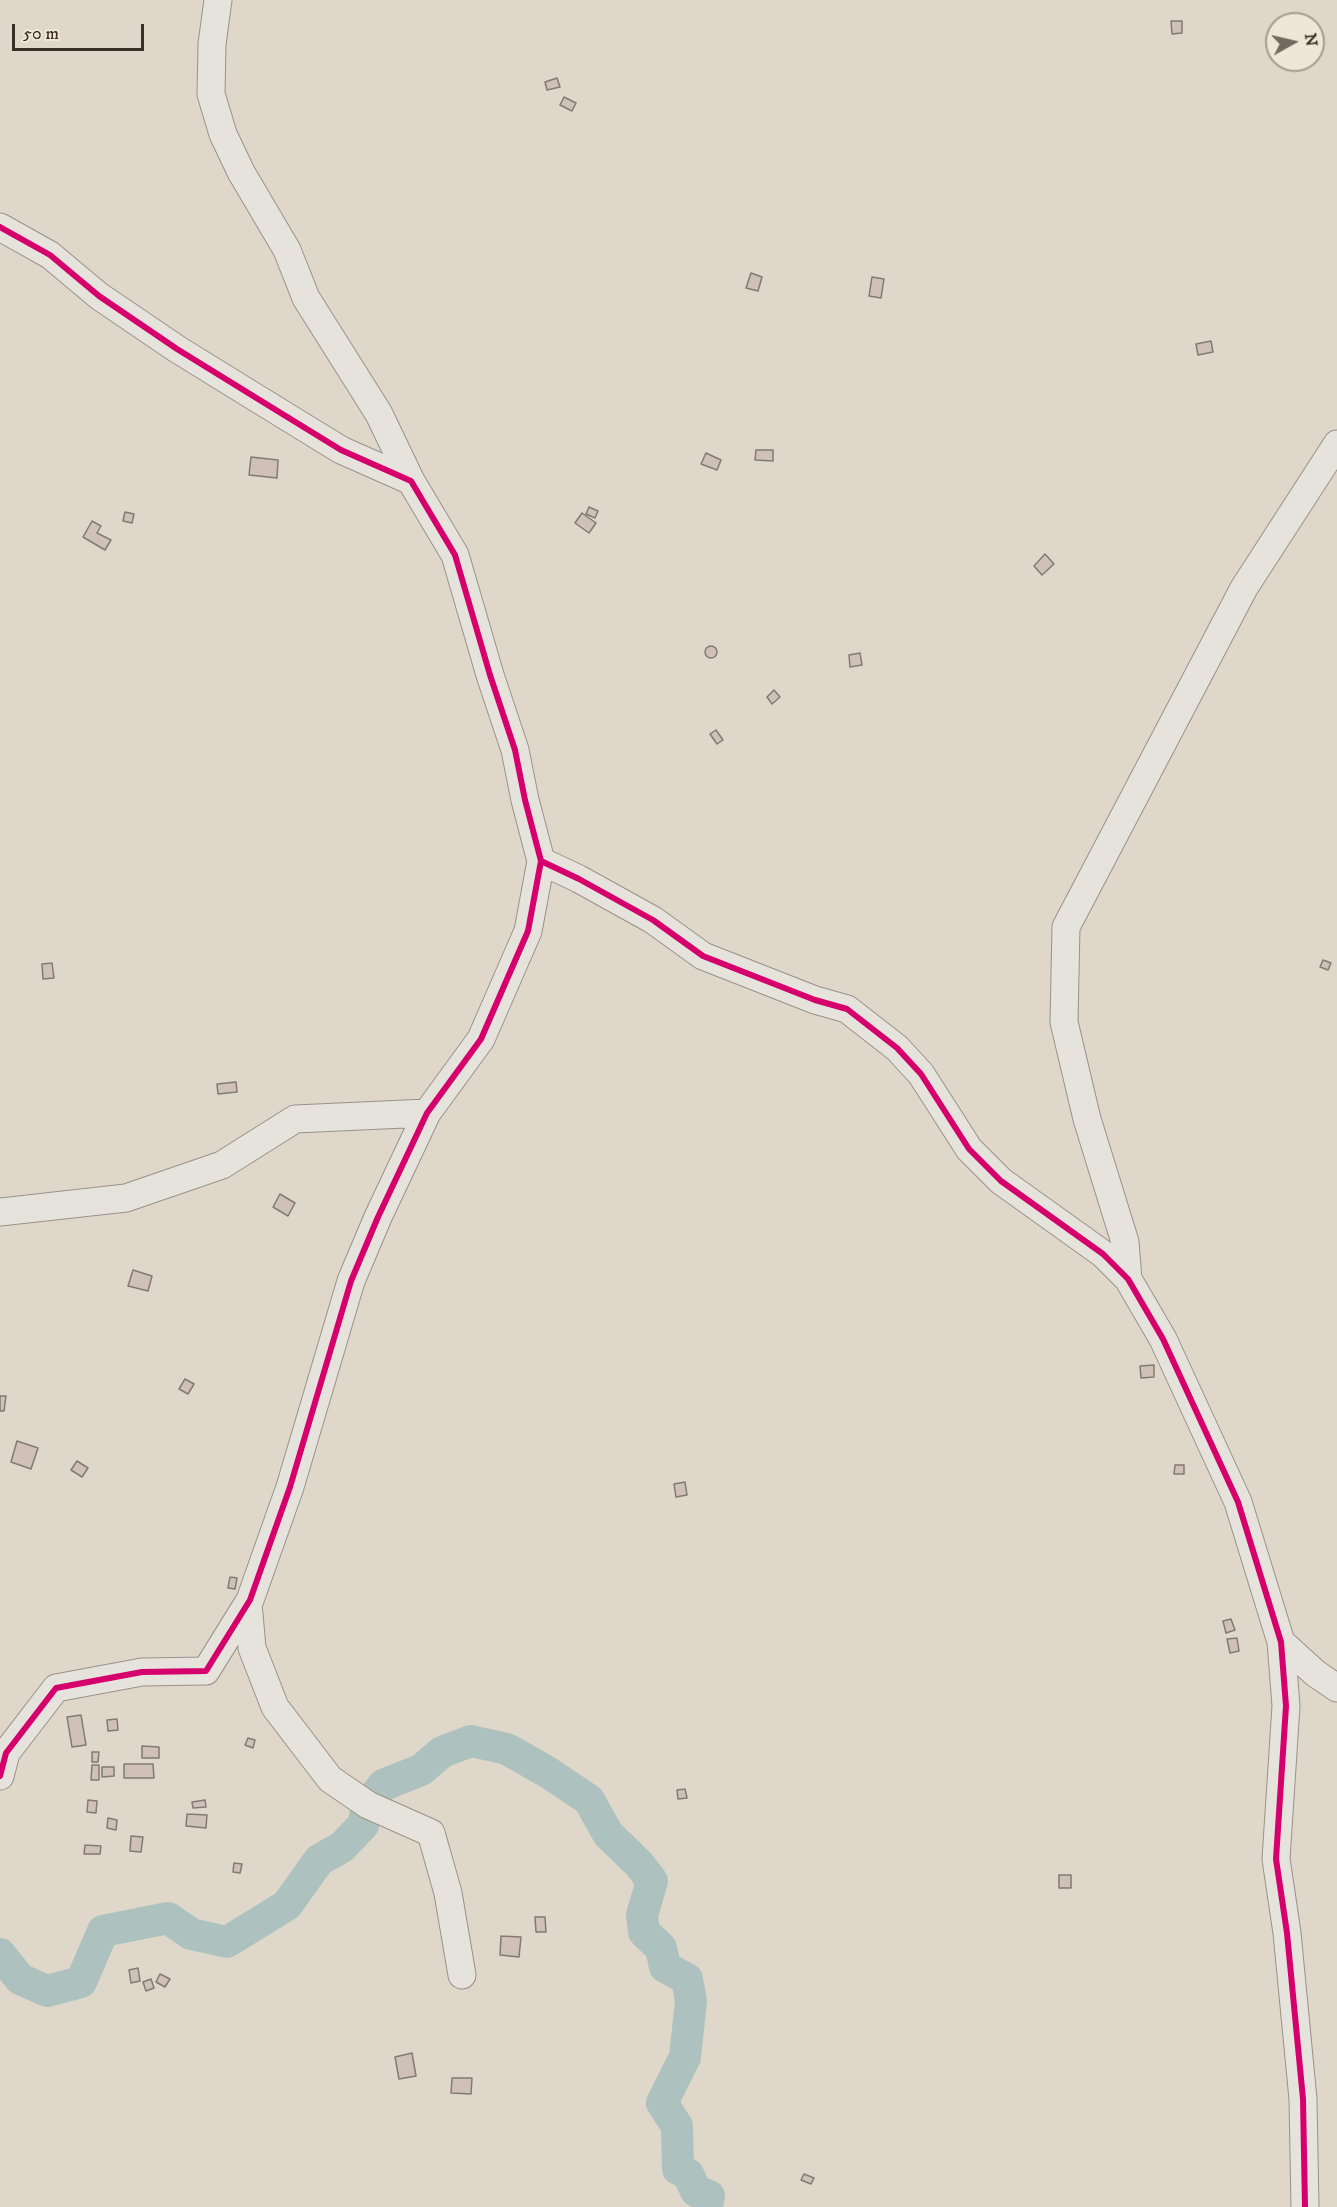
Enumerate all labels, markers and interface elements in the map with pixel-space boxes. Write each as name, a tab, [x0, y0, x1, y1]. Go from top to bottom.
scale bar	[15, 12, 147, 50]
north arrow	[1265, 12, 1325, 72]
text: 50 m	[23, 23, 59, 45]
text: N	[1300, 32, 1322, 48]

